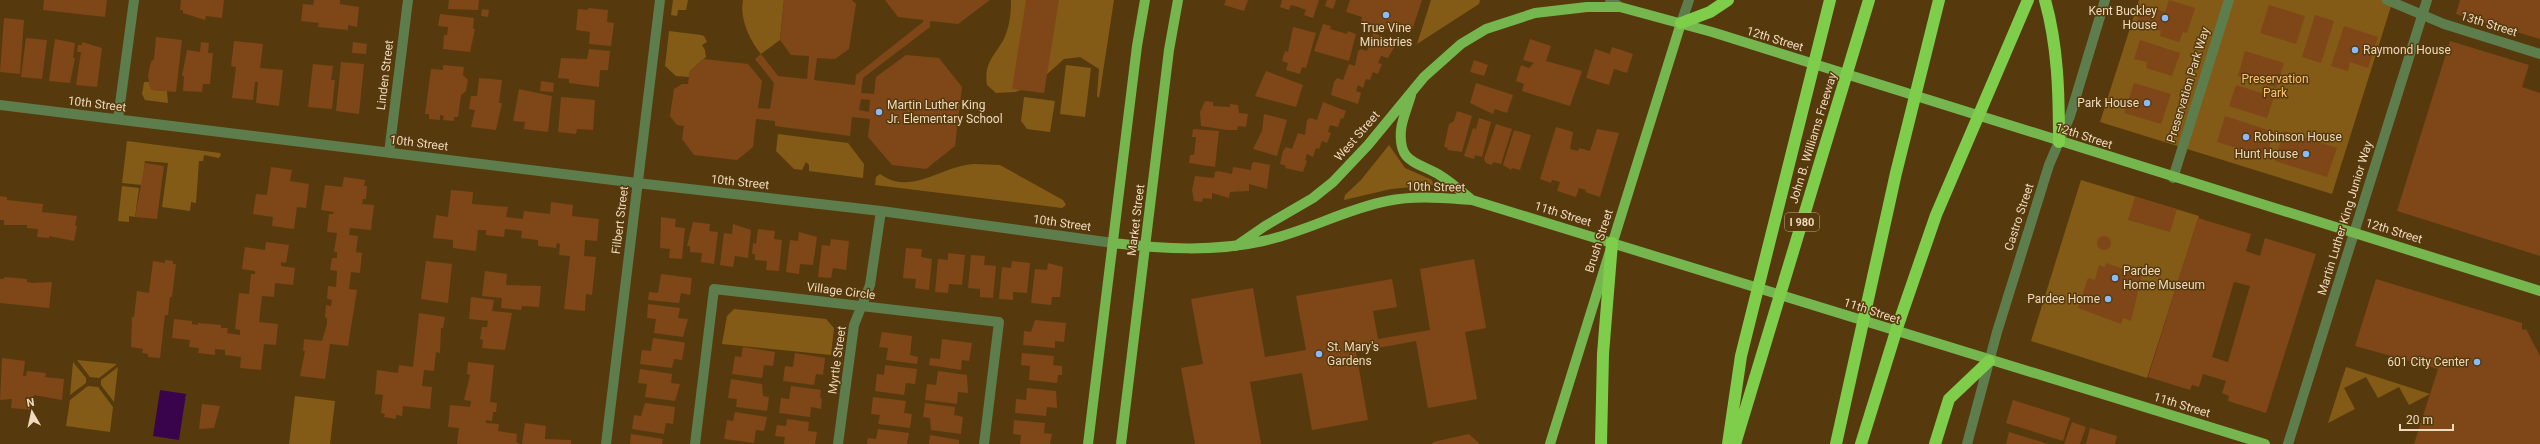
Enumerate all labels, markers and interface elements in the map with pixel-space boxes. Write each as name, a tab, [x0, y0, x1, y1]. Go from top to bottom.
place label: Kent Buckley House	[2088, 4, 2157, 32]
street label: 13th Street	[2459, 9, 2519, 39]
marker: True Vine Ministries	[1381, 10, 1391, 20]
marker: Kent Buckley House	[2160, 13, 2170, 23]
place label: True Vine Ministries	[1360, 21, 1412, 49]
street label: 12th Street	[1745, 24, 1805, 54]
street label: Preservation Park Way	[2164, 25, 2212, 144]
street label: Linden Street	[374, 39, 396, 111]
place label: Raymond House	[2363, 43, 2451, 57]
marker: Raymond House	[2350, 45, 2360, 55]
street label: John B. Williams Freeway	[1786, 71, 1840, 205]
park label: Preservation Park	[2241, 72, 2309, 100]
street label: 10th Street	[67, 93, 127, 115]
place label: Park House	[2077, 96, 2139, 110]
place label: Martin Luther King Jr. Elementary School	[887, 98, 1003, 126]
marker: Park House	[2142, 98, 2152, 108]
marker: Martin Luther King Jr. Elementary School	[874, 107, 884, 117]
street label: West Street	[1332, 108, 1383, 164]
street label: 12th Street	[2054, 120, 2114, 152]
place label: Robinson House	[2254, 130, 2342, 144]
street label: 10th Street	[389, 132, 449, 154]
marker: Robinson House	[2241, 132, 2251, 142]
street label: Martin Luther King Junior Way	[2315, 139, 2375, 297]
place label: Hunt House	[2235, 147, 2298, 161]
marker: Hunt House	[2301, 149, 2311, 159]
street label: 10th Street	[710, 172, 770, 192]
street label: 10th Street	[1407, 179, 1466, 195]
street label: Castro Street	[2002, 182, 2036, 252]
street label: Market Street	[1125, 183, 1147, 257]
street label: Filbert Street	[609, 185, 631, 255]
street label: 11th Street	[1533, 199, 1593, 229]
street label: Brush Street	[1582, 208, 1616, 274]
street label: 10th Street	[1032, 212, 1092, 234]
road number: I 980	[1785, 213, 1819, 231]
street label: 12th Street	[2364, 216, 2424, 246]
place label: Pardee Home Museum	[2123, 264, 2205, 292]
marker: Pardee Home Museum	[2110, 273, 2120, 283]
street label: Village Circle	[806, 280, 876, 302]
place label: Pardee Home	[2027, 292, 2100, 306]
marker: Pardee Home	[2103, 294, 2113, 304]
street label: 11th Street	[1842, 295, 1902, 327]
street label: Myrtle Street	[825, 325, 849, 395]
place label: St. Mary's Gardens	[1327, 340, 1379, 368]
marker: St. Mary's Gardens	[1314, 349, 1324, 359]
place label: 601 City Center	[2387, 355, 2469, 369]
marker: 601 City Center	[2472, 357, 2482, 367]
street label: 11th Street	[2152, 390, 2212, 420]
north arrow	[12, 392, 52, 432]
text: N	[26, 396, 36, 410]
scale bar	[2400, 406, 2453, 432]
text: 20 m	[2406, 413, 2433, 427]

